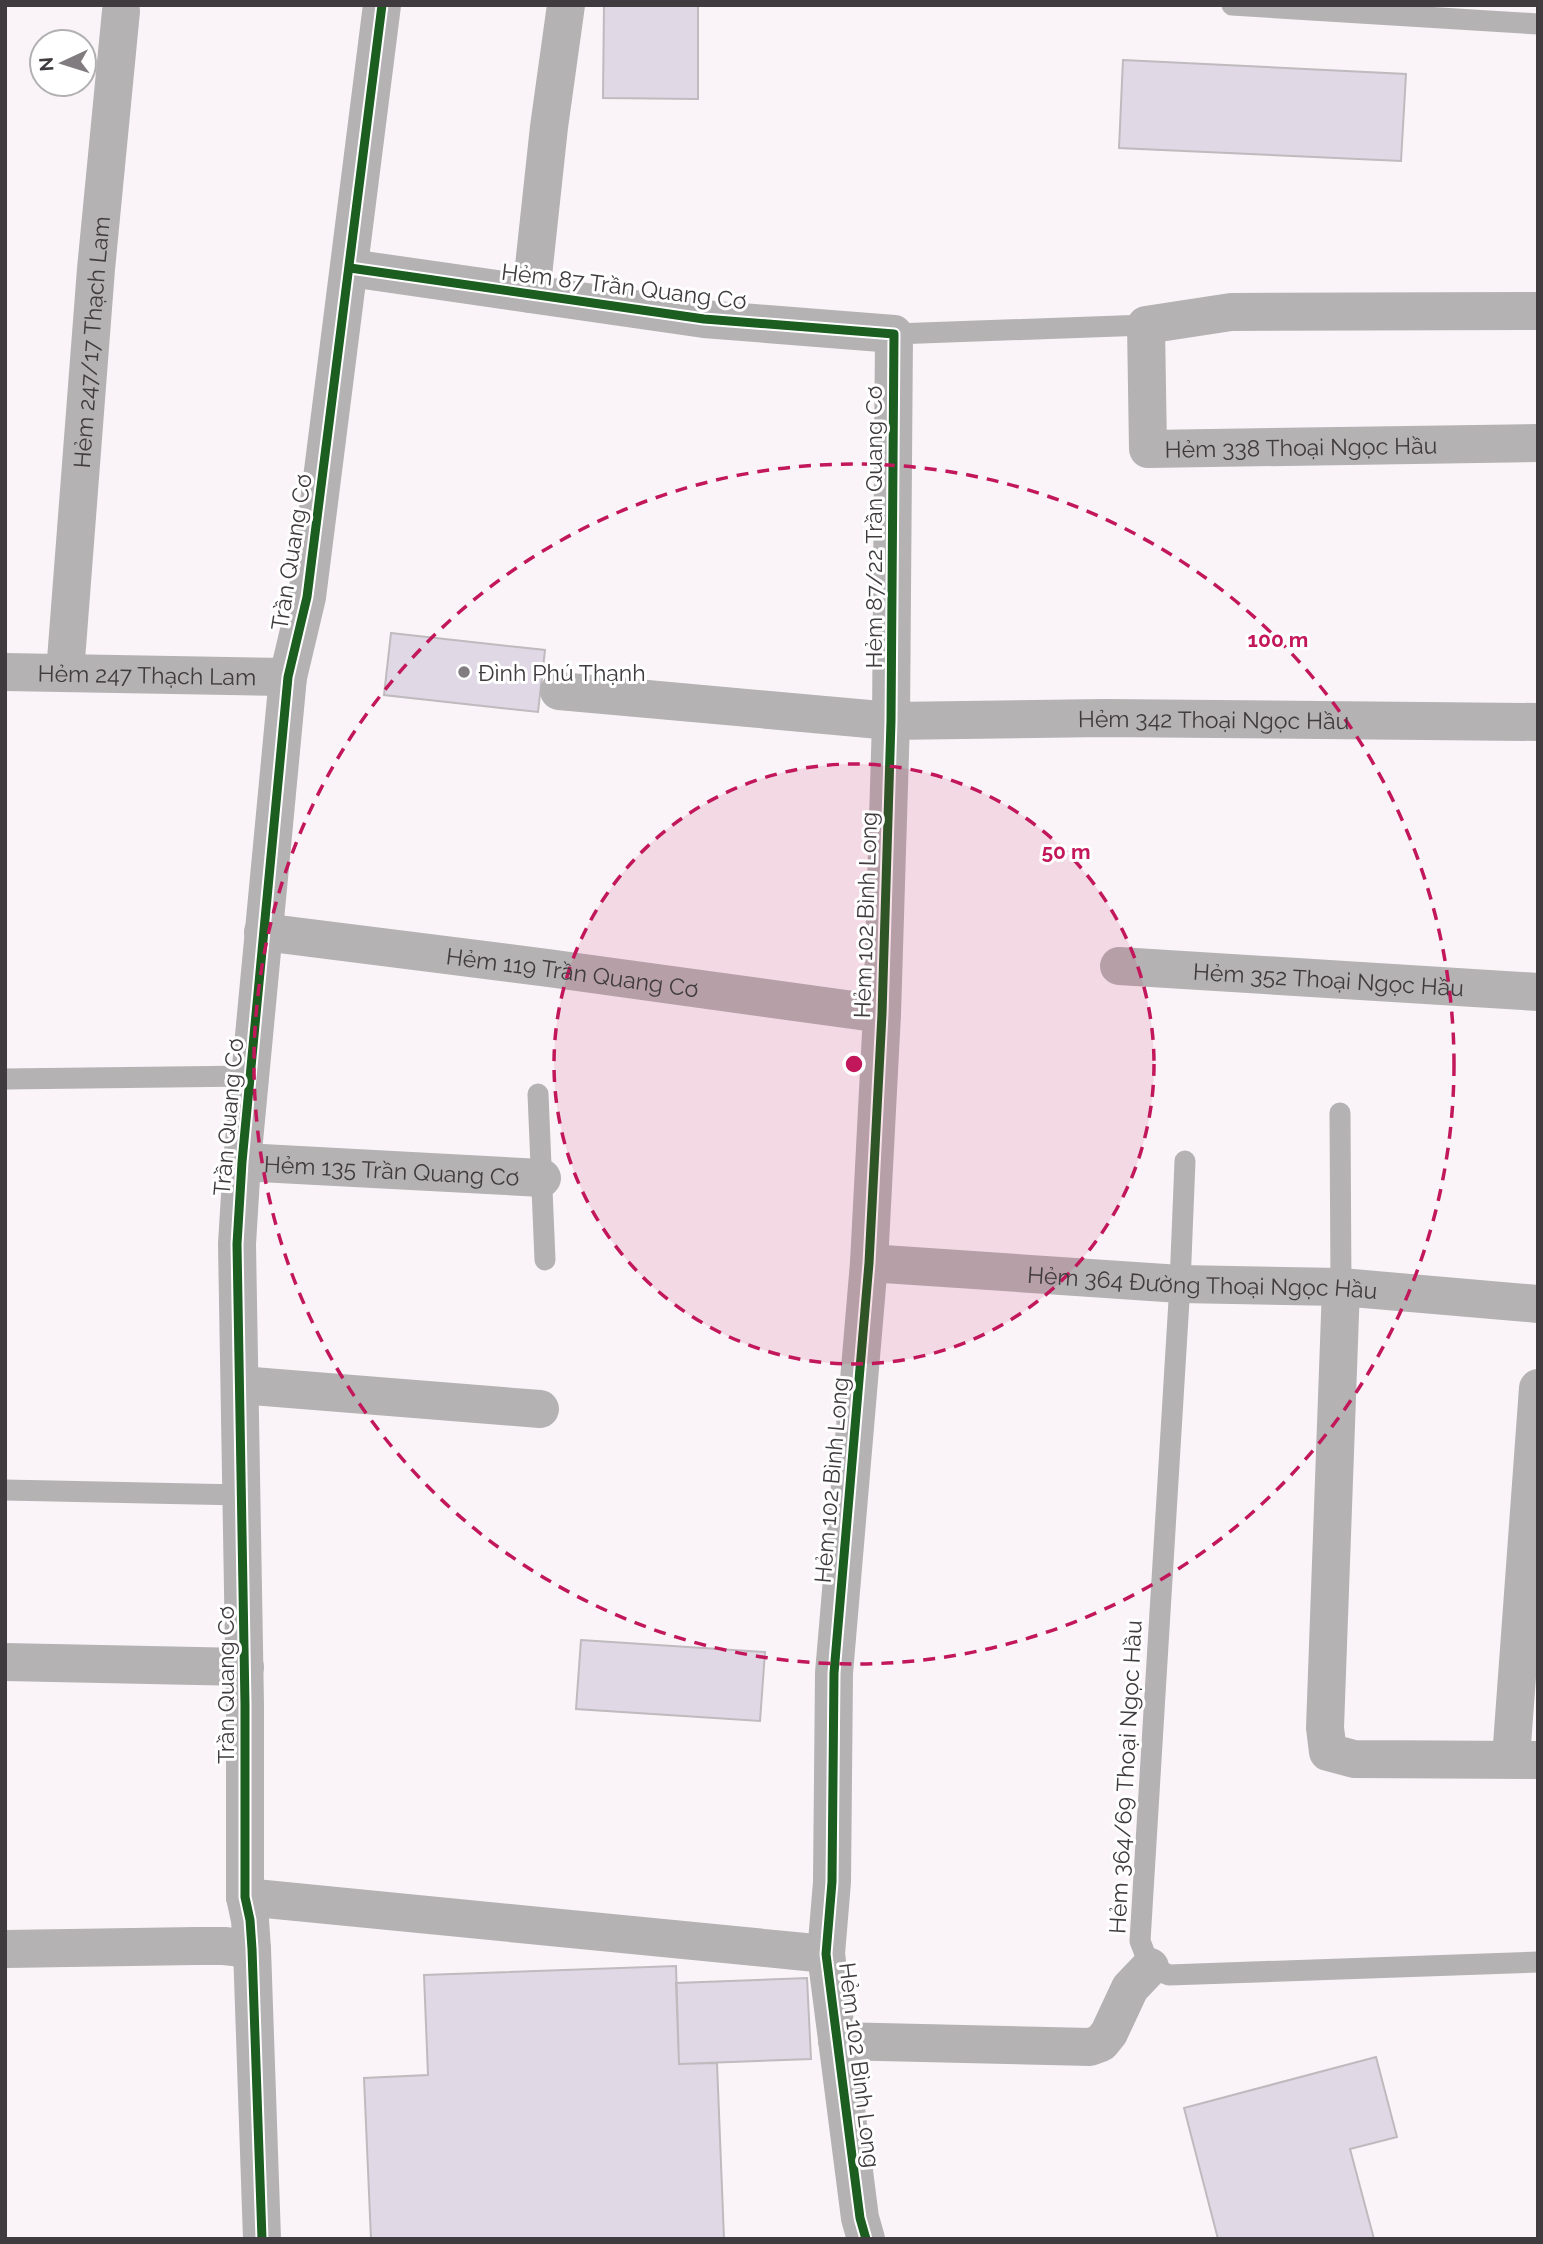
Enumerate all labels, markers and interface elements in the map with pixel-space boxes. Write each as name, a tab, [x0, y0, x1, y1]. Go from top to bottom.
north arrow	[28, 28, 98, 98]
text: N	[35, 56, 58, 72]
street label: Hẻm 247/17 Thạch Lam	[67, 215, 115, 469]
street label: Hẻm 87 Trần Quang Cơ	[500, 258, 748, 314]
street label: Hẻm 87/22 Trần Quang Cơ	[860, 386, 887, 668]
street label: Hẻm 338 Thoại Ngọc Hầu	[1164, 431, 1438, 462]
street label: Trần Quang Cơ	[265, 472, 317, 632]
text: 100 m	[1248, 627, 1308, 652]
street label: Hẻm 247 Thạch Lam	[37, 659, 256, 690]
place label: Đình Phú Thạnh	[478, 659, 646, 686]
marker: Đình Phú Thạnh	[456, 664, 472, 680]
street label: Hẻm 342 Thoại Ngọc Hầu	[1078, 704, 1349, 734]
street label: Hẻm 102 Bình Long	[848, 811, 882, 1019]
text: 50 m	[1041, 839, 1091, 864]
street label: Hẻm 119 Trần Quang Cơ	[445, 942, 700, 1002]
street label: Hẻm 352 Thoại Ngọc Hầu	[1192, 957, 1465, 1001]
street label: Trần Quang Cơ	[208, 1037, 248, 1197]
centre of rings	[842, 1052, 866, 1076]
street label: Hẻm 135 Trần Quang Cơ	[263, 1150, 520, 1190]
street label: Hẻm 364 Đường Thoại Ngọc Hầu	[1026, 1260, 1379, 1304]
street label: Hẻm 102 Bình Long	[809, 1376, 853, 1584]
street label: Trần Quang Cơ	[212, 1606, 239, 1764]
street label: Hẻm 364/69 Thoại Ngọc Hầu	[1103, 1620, 1147, 1934]
street label: Hẻm 102 Bình Long	[834, 1961, 886, 2169]

